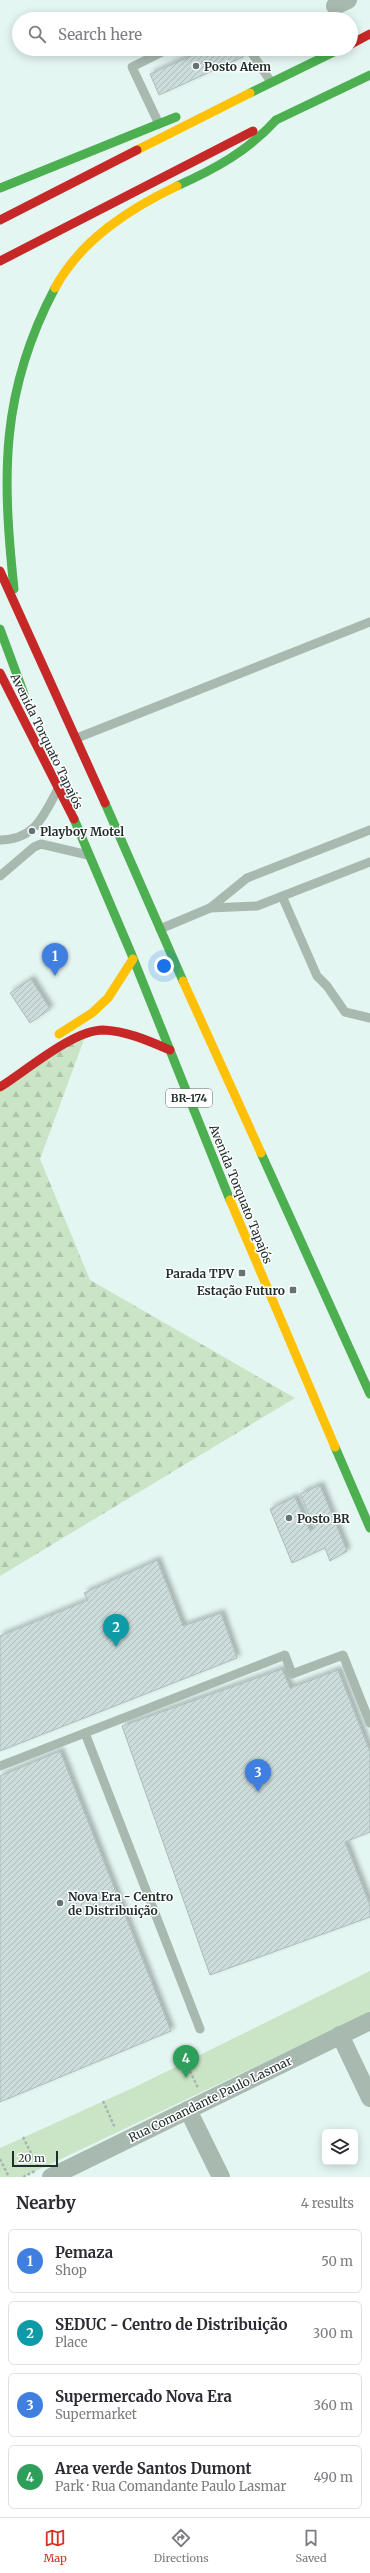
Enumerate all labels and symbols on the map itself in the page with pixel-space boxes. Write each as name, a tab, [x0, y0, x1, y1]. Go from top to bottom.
place label: Posto Atem	[204, 59, 271, 74]
marker: Posto Atem	[191, 61, 201, 71]
street label: Avenida Torquato Tapajós	[7, 670, 86, 811]
place label: Playboy Motel	[40, 824, 124, 839]
marker: Playboy Motel	[27, 826, 37, 836]
pin: 1	[42, 943, 68, 976]
your location	[154, 956, 174, 976]
road number: BR-174	[166, 1089, 212, 1107]
street label: Avenida Torquato Tapajós	[206, 1121, 276, 1266]
place label: Parada TPV	[165, 1266, 235, 1281]
marker: Parada TPV	[237, 1268, 247, 1278]
place label: Estação Futuro	[197, 1283, 285, 1298]
marker: Estação Futuro	[288, 1285, 298, 1295]
place label: Posto BR	[297, 1511, 350, 1526]
marker: Posto BR	[284, 1513, 294, 1523]
pin: 2	[103, 1614, 129, 1647]
pin: 3	[245, 1759, 271, 1792]
place label: Nova Era - Centro de Distribuição	[68, 1889, 173, 1918]
marker: Nova Era - Centro de Distribuição	[55, 1898, 65, 1908]
pin: 4	[173, 2045, 199, 2078]
street label: Rua Comandante Paulo Lasmar	[126, 2053, 295, 2145]
scale bar	[12, 2149, 58, 2168]

